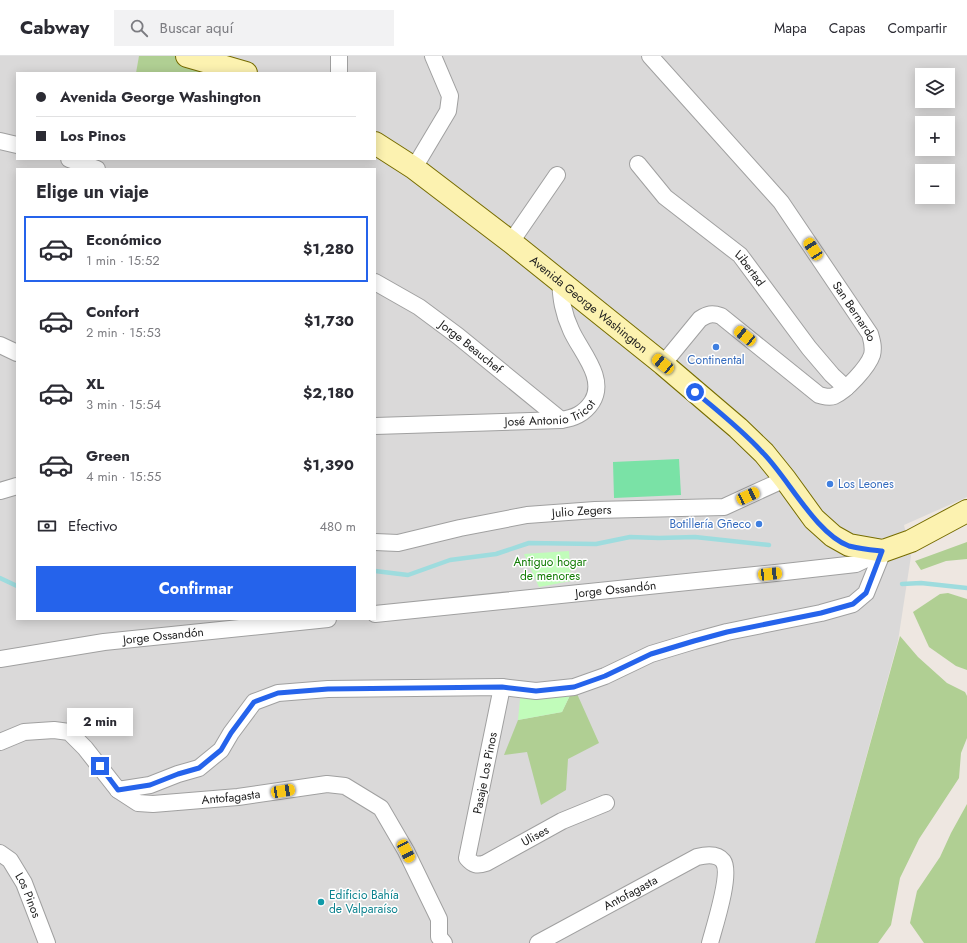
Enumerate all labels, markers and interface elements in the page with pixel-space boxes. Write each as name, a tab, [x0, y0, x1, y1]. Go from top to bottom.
search box	[114, 10, 394, 46]
text: Cabway	[20, 14, 90, 41]
icon: search	[128, 17, 150, 39]
text: Buscar aquí	[160, 17, 233, 39]
text: Mapa	[774, 18, 807, 38]
text: Capas	[829, 18, 866, 38]
text: Compartir	[888, 18, 947, 38]
map controls	[915, 68, 955, 204]
button: layers	[915, 68, 955, 108]
text: Avenida George Washington	[60, 86, 261, 108]
button: +	[915, 116, 955, 156]
text: Los Pinos	[60, 125, 126, 147]
button: −	[915, 164, 955, 204]
text: Elige un viaje	[36, 179, 149, 205]
text: Económico	[86, 229, 161, 251]
icon: car	[38, 231, 74, 267]
car	[801, 236, 825, 262]
text: $1,280	[303, 238, 354, 260]
street label: Libertad	[731, 245, 769, 290]
text: 1 min · 15:52	[86, 251, 160, 270]
street label: Avenida George Washington	[526, 251, 652, 357]
street label: San Bernardo	[828, 278, 881, 344]
text: Confort	[86, 301, 139, 323]
icon: car	[38, 303, 74, 339]
text: $1,730	[304, 310, 354, 332]
street label: Jorge Beauchef	[434, 315, 507, 378]
text: 2 min · 15:53	[86, 323, 161, 342]
car	[732, 324, 758, 348]
marker: Continental	[711, 342, 721, 352]
place label: Continental	[687, 351, 745, 369]
car	[650, 352, 676, 376]
text: XL	[86, 373, 104, 395]
icon: car	[38, 375, 74, 411]
text: $2,180	[303, 382, 354, 404]
route start	[686, 383, 704, 401]
text: 3 min · 15:54	[86, 395, 161, 414]
street label: José Antonio Tricot	[502, 396, 600, 431]
text: Green	[86, 445, 130, 467]
icon: car	[38, 447, 74, 483]
text: $1,390	[303, 454, 354, 476]
text: 4 min · 15:55	[86, 467, 161, 486]
place label: Los Leones	[838, 475, 894, 493]
marker: Los Leones	[825, 479, 835, 489]
car	[735, 485, 761, 507]
street label: Julio Zegers	[549, 501, 612, 522]
icon: cash	[36, 515, 58, 537]
text: Efectivo	[68, 515, 118, 537]
place label: Botillería Gñeco	[669, 515, 751, 533]
text: 480 m	[319, 517, 356, 536]
marker: Botillería Gñeco	[754, 519, 764, 529]
park label: Antiguo hogar de menores	[513, 553, 587, 585]
button: Confirmar	[36, 566, 356, 612]
car	[757, 567, 783, 581]
street label: Jorge Ossandón	[573, 576, 657, 603]
street label: Jorge Ossandón	[120, 623, 205, 649]
callout: 2 min	[67, 708, 133, 736]
text: 2 min	[83, 712, 117, 731]
street label: Pasaje Los Pinos	[468, 730, 502, 816]
route end	[91, 757, 109, 775]
car	[270, 783, 296, 799]
street label: Antofagasta	[201, 785, 262, 809]
street label: Ulises	[518, 821, 552, 851]
car	[395, 838, 417, 864]
street label: Los Pinos	[11, 869, 46, 921]
street label: Antofagasta	[600, 871, 661, 915]
place label: Edificio Bahía de Valparaíso	[329, 886, 399, 918]
marker: Edificio Bahía de Valparaíso	[316, 897, 326, 907]

